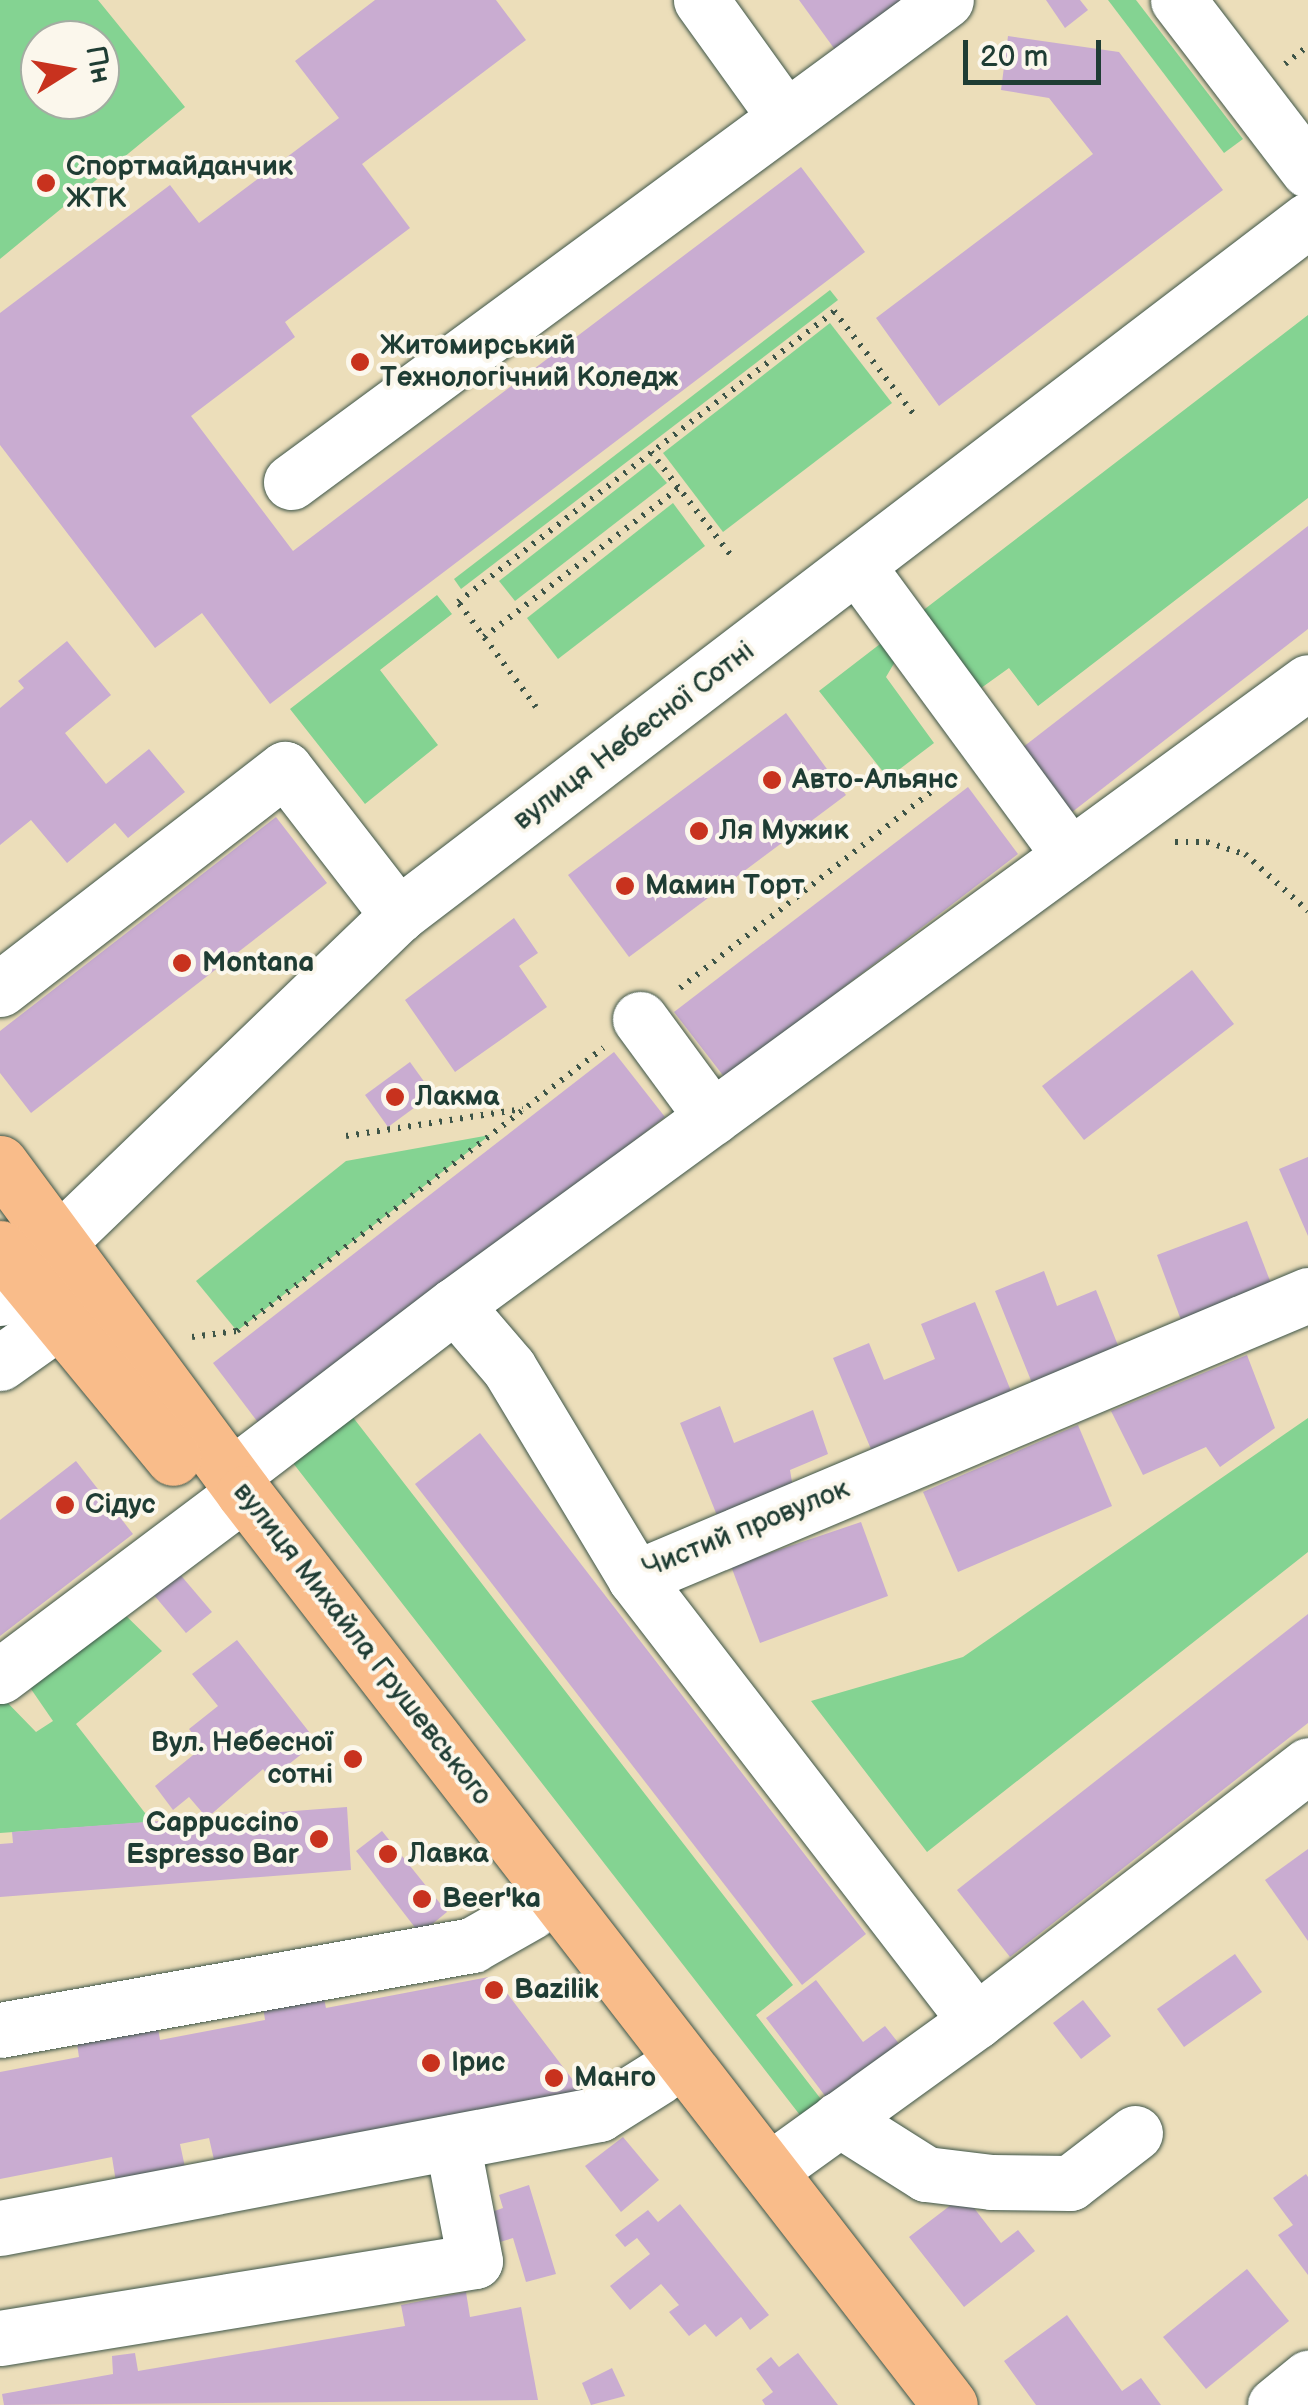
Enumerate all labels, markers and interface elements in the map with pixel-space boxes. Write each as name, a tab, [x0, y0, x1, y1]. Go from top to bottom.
north arrow	[20, 20, 120, 120]
scale bar	[968, 20, 1106, 82]
text: 20 m	[980, 39, 1048, 75]
text: Пн	[78, 43, 118, 86]
place label: Спортмайданчик ЖТК	[66, 150, 293, 216]
marker: Спортмайданчик ЖТК	[35, 172, 57, 194]
place label: Житомирський Технологічний Коледж	[380, 329, 678, 395]
marker: Житомирський Технологічний Коледж	[349, 351, 371, 373]
street label: вулиця Небесної Сотні	[507, 634, 761, 838]
place label: Авто-Альянс	[792, 763, 958, 797]
marker: Авто-Альянс	[761, 769, 783, 791]
place label: Ля Мужик	[719, 814, 849, 848]
marker: Ля Мужик	[688, 820, 710, 842]
place label: Мамин Торт	[645, 869, 804, 903]
marker: Мамин Торт	[614, 875, 636, 897]
place label: Montana	[202, 946, 314, 980]
marker: Montana	[171, 952, 193, 974]
place label: Лакма	[415, 1080, 500, 1114]
marker: Лакма	[384, 1086, 406, 1108]
street label: Чистий провулок	[638, 1472, 854, 1586]
street label: вулиця Михайла Грушевського	[226, 1476, 498, 1812]
place label: Сідус	[85, 1488, 156, 1522]
marker: Сідус	[54, 1494, 76, 1516]
place label: Вул. Небесної сотні	[151, 1726, 333, 1792]
marker: Вул. Небесної сотні	[342, 1748, 364, 1770]
place label: Cappuccino Espresso Bar	[126, 1806, 299, 1872]
marker: Cappuccino Espresso Bar	[308, 1828, 330, 1850]
place label: Лавка	[408, 1837, 489, 1871]
marker: Лавка	[377, 1843, 399, 1865]
place label: Beer'ka	[442, 1882, 541, 1916]
marker: Beer'ka	[411, 1888, 433, 1910]
place label: Bazilik	[514, 1973, 599, 2007]
marker: Bazilik	[483, 1979, 505, 2001]
place label: Ірис	[451, 2046, 505, 2080]
marker: Ірис	[420, 2052, 442, 2074]
place label: Манго	[574, 2061, 656, 2095]
marker: Манго	[543, 2067, 565, 2089]

